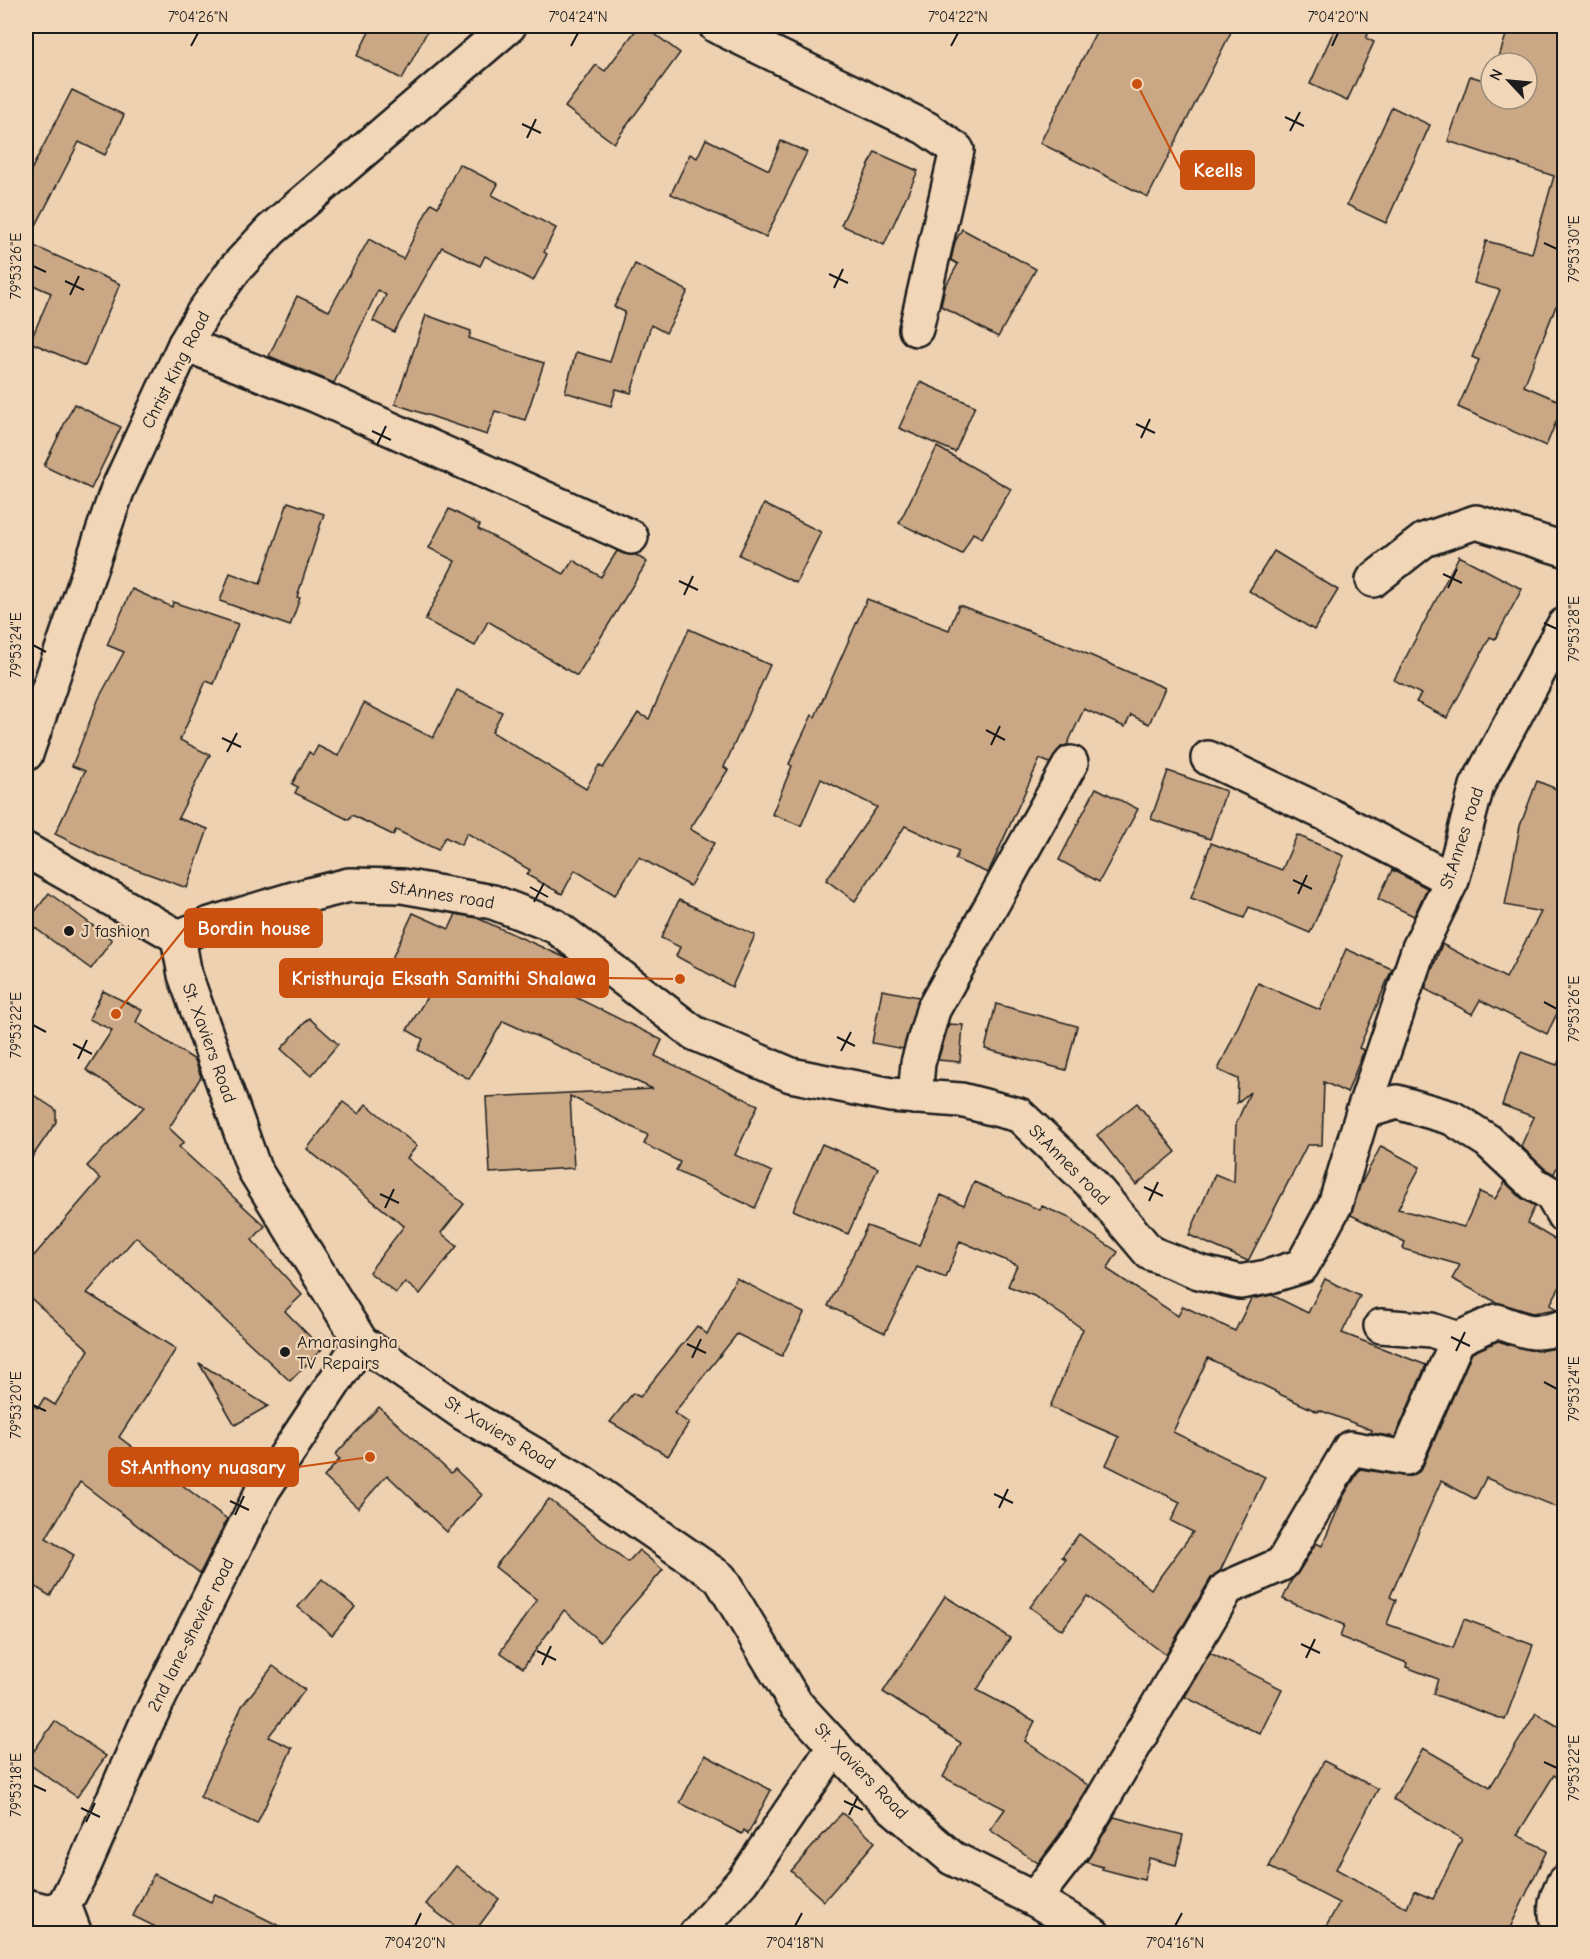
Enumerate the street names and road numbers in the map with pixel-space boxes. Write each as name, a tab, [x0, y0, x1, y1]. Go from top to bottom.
street label: Christ King Road	[137, 308, 215, 432]
street label: St.Annes road	[1436, 784, 1488, 892]
street label: St.Annes road	[388, 876, 496, 914]
street label: St. Xaviers Road	[178, 980, 240, 1106]
street label: St.Annes road	[1024, 1120, 1114, 1210]
street label: St. Xaviers Road	[441, 1392, 559, 1474]
street label: 2nd lane-shevier road	[143, 1555, 239, 1715]
street label: St. Xaviers Road	[810, 1719, 912, 1823]

